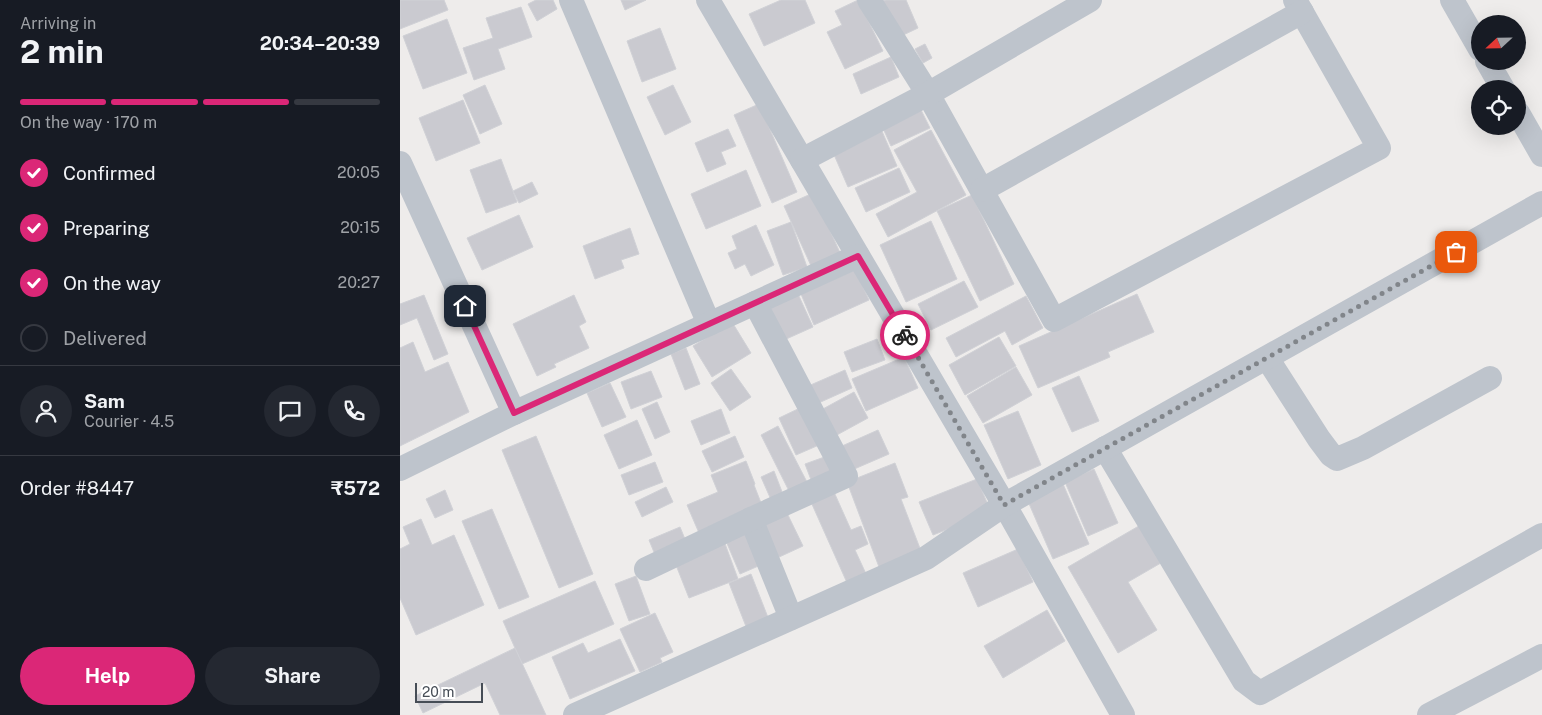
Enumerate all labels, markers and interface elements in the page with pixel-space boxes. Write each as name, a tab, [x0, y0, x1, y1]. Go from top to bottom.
text: Arriving in	[20, 14, 96, 33]
north arrow	[1471, 15, 1526, 70]
map controls	[1471, 15, 1526, 135]
text: 20:34–20:39	[260, 32, 380, 54]
text: 2 min	[20, 33, 104, 70]
button: locate	[1471, 80, 1526, 135]
text: On the way · 170 m	[20, 113, 157, 132]
icon: check	[20, 159, 48, 187]
text: Confirmed	[63, 162, 156, 184]
text: 20:05	[337, 163, 380, 182]
icon: check	[20, 214, 48, 242]
text: Preparing	[63, 217, 150, 239]
text: 20:15	[340, 218, 380, 237]
pin	[1435, 231, 1477, 273]
icon: bag	[1442, 238, 1470, 266]
icon: check	[20, 269, 48, 297]
text: On the way	[63, 272, 161, 294]
text: 20:27	[338, 273, 380, 292]
pin	[444, 285, 486, 327]
icon: home	[451, 292, 479, 320]
courier	[880, 310, 930, 360]
icon: bike	[891, 321, 919, 349]
text: Delivered	[63, 327, 147, 349]
button: person	[20, 385, 72, 437]
button: chat	[264, 385, 316, 437]
button: phone	[328, 385, 380, 437]
text: Sam	[84, 390, 125, 412]
text: Courier · 4.5	[84, 412, 174, 431]
text: Order #8447	[20, 477, 134, 499]
text: ₹572	[331, 477, 380, 499]
button: Help	[20, 647, 195, 705]
button: Share	[205, 647, 380, 705]
scale bar	[415, 680, 482, 703]
text: 20 m	[422, 684, 454, 700]

